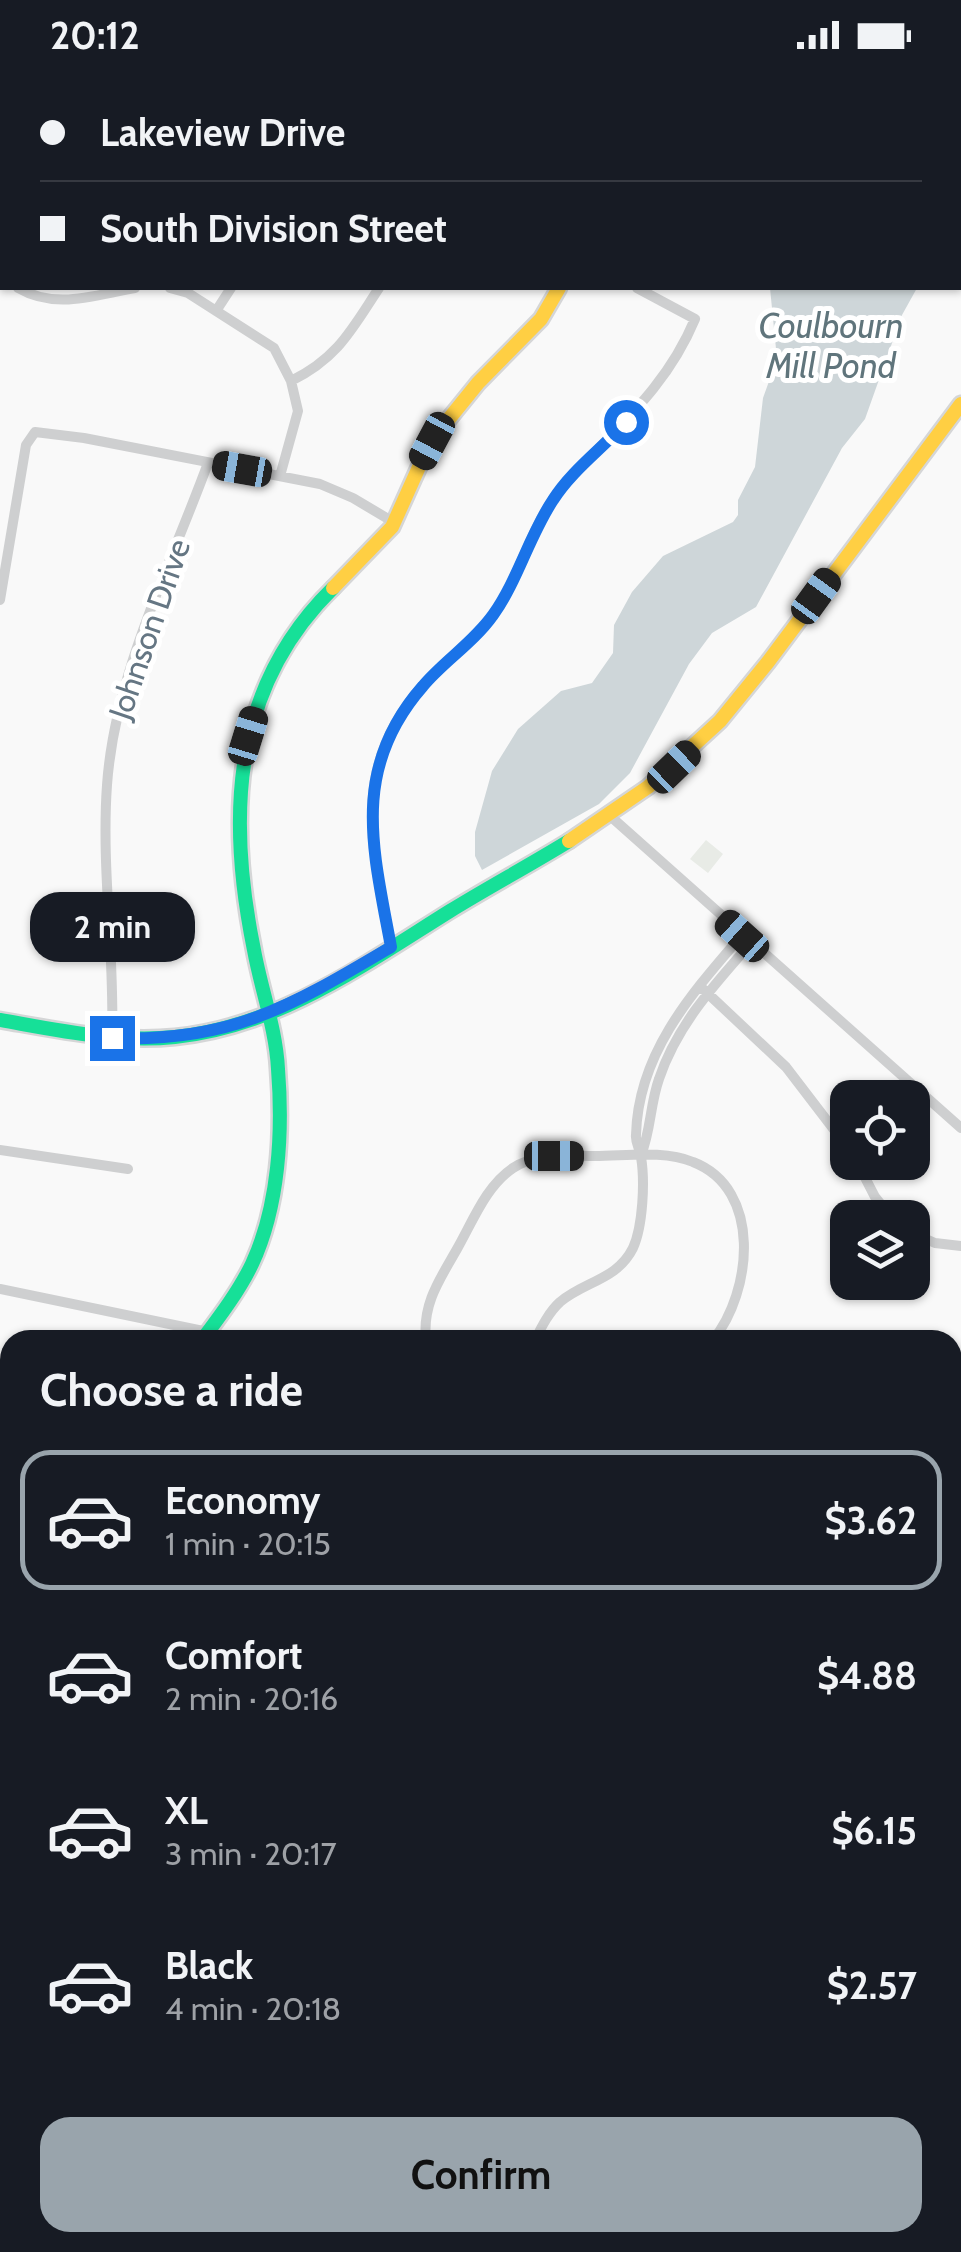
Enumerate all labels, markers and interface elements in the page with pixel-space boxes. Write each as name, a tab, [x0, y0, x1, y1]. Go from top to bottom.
text: 20:12	[50, 12, 140, 59]
text: Lakeview Drive	[100, 109, 345, 156]
text: South Division Street	[100, 205, 447, 252]
water label: Coulbourn Mill Pond	[759, 304, 903, 387]
route start	[604, 400, 649, 445]
car	[405, 407, 459, 475]
car	[210, 449, 274, 489]
street label: Johnson Drive	[100, 534, 198, 725]
car	[786, 563, 846, 629]
car	[225, 703, 271, 769]
car	[642, 735, 706, 799]
callout: 2 min	[29, 893, 194, 963]
car	[710, 905, 774, 967]
text: 2 min	[74, 907, 151, 946]
route end	[90, 1016, 135, 1061]
map controls	[830, 1080, 930, 1300]
button: locate	[830, 1080, 930, 1180]
car	[524, 1141, 584, 1171]
button: layers	[830, 1200, 930, 1300]
text: Choose a ride	[40, 1363, 303, 1417]
icon: car	[45, 1475, 135, 1565]
text: Economy	[165, 1477, 320, 1524]
text: $3.62	[825, 1497, 917, 1544]
text: 1 min · 20:15	[165, 1524, 331, 1563]
icon: car	[45, 1630, 135, 1720]
text: Comfort	[165, 1632, 302, 1679]
text: $4.88	[817, 1652, 917, 1699]
text: 2 min · 20:16	[165, 1679, 338, 1718]
icon: car	[45, 1785, 135, 1875]
text: XL	[165, 1787, 208, 1834]
text: $6.15	[831, 1807, 917, 1854]
text: 3 min · 20:17	[165, 1834, 337, 1873]
icon: car	[45, 1940, 135, 2030]
text: Black	[165, 1942, 253, 1989]
text: $2.57	[827, 1962, 917, 2009]
text: 4 min · 20:18	[165, 1989, 341, 2028]
button: Confirm	[40, 2117, 922, 2232]

